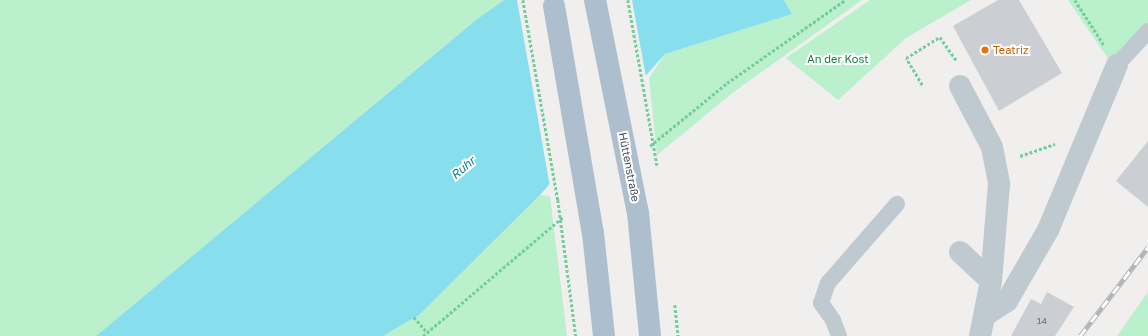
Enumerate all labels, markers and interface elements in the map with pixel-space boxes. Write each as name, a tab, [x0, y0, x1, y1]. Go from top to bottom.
place label: Teatriz	[993, 43, 1029, 57]
marker: Teatriz	[980, 45, 990, 55]
park label: An der Kost	[807, 52, 869, 66]
street label: Hüttenstraße	[616, 131, 642, 203]
water label: Ruhr	[448, 154, 478, 182]
house number: 14	[1037, 316, 1047, 326]

